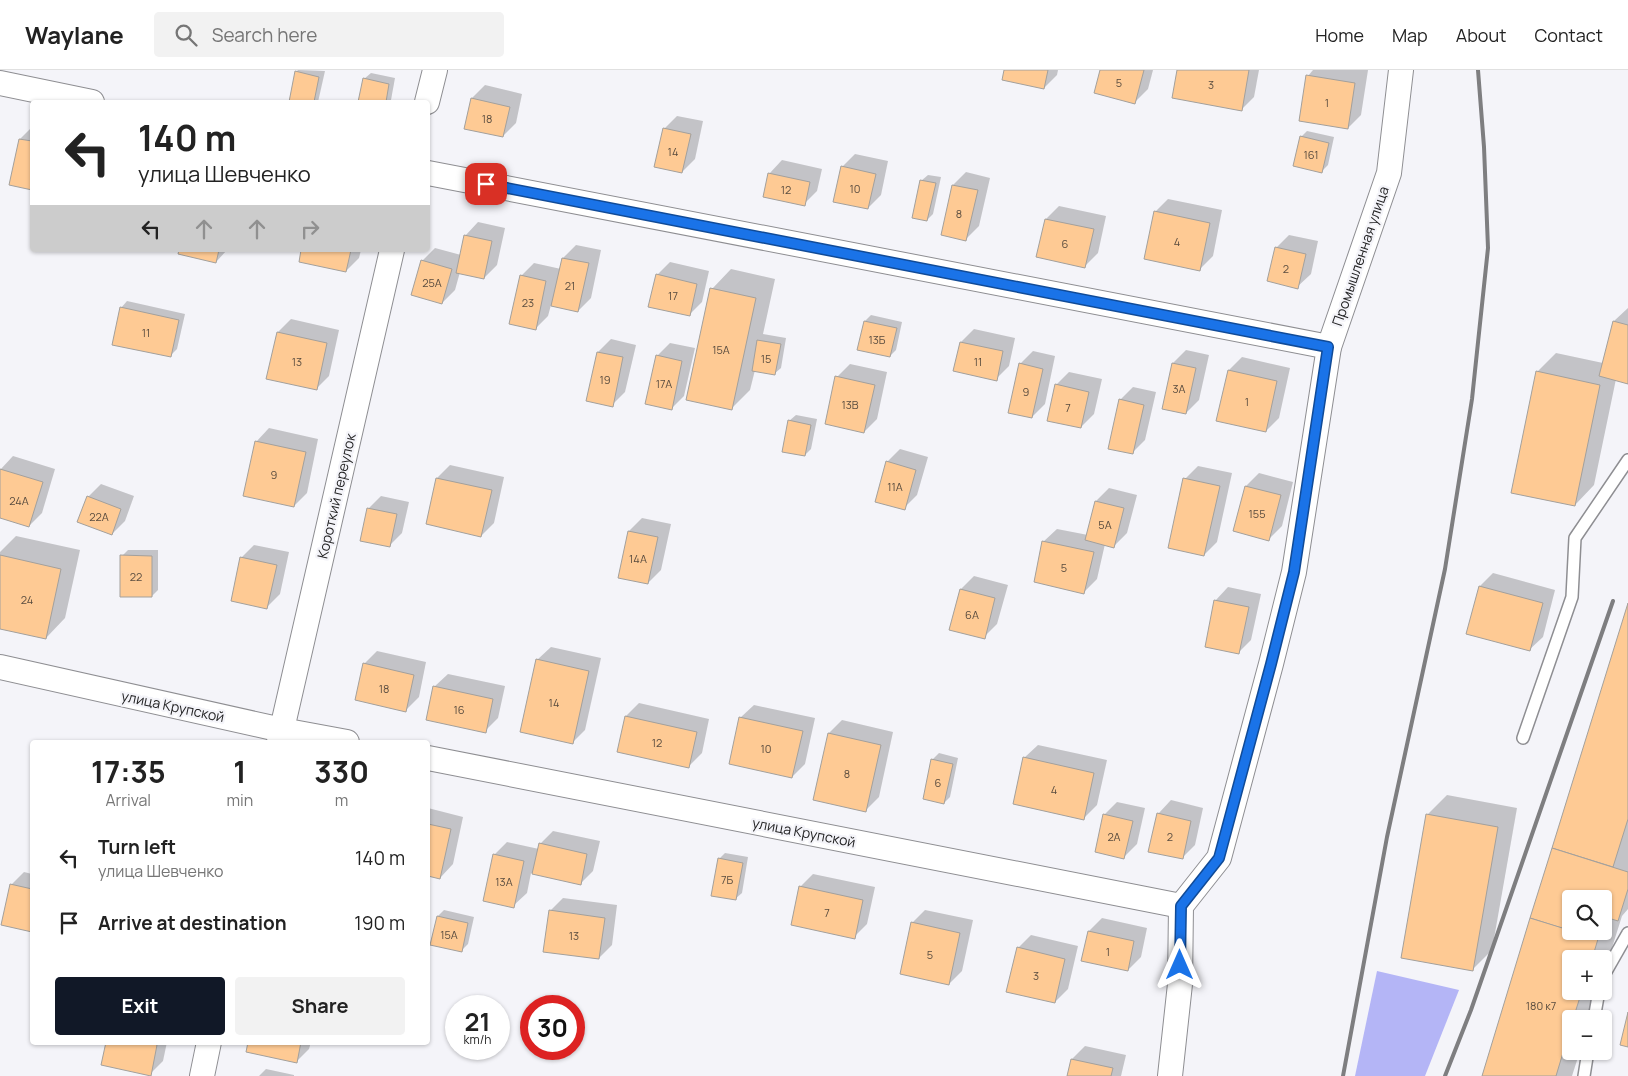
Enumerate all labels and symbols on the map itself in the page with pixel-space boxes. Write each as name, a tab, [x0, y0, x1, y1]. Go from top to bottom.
house number: 5	[1116, 75, 1122, 90]
house number: 3	[1208, 77, 1214, 92]
house number: 1	[1325, 95, 1329, 110]
house number: 18	[482, 111, 492, 126]
house number: 14	[668, 144, 678, 159]
house number: 161	[1303, 147, 1319, 162]
pin	[465, 163, 507, 205]
house number: 10	[849, 181, 861, 196]
house number: 12	[781, 182, 791, 197]
street label: Промышленная улица	[1327, 184, 1393, 328]
house number: 8	[956, 206, 962, 221]
house number: 4	[1174, 234, 1180, 249]
house number: 6	[1062, 236, 1069, 251]
house number: 2	[1283, 261, 1289, 276]
house number: 25А	[422, 275, 442, 290]
house number: 21	[565, 278, 575, 293]
house number: 17	[668, 288, 678, 303]
house number: 23	[522, 295, 534, 310]
house number: 11	[142, 325, 150, 340]
house number: 13Б	[868, 332, 886, 347]
house number: 15А	[712, 342, 730, 357]
house number: 15	[761, 351, 771, 366]
house number: 13	[292, 354, 302, 369]
house number: 11	[974, 354, 982, 369]
house number: 19	[599, 372, 611, 387]
house number: 17А	[656, 376, 672, 391]
house number: 3А	[1172, 381, 1186, 396]
house number: 9	[1023, 384, 1030, 399]
house number: 1	[1245, 394, 1249, 409]
house number: 13В	[841, 397, 859, 412]
house number: 7	[1065, 400, 1071, 415]
street label: Короткий переулок	[312, 430, 360, 561]
house number: 9	[271, 467, 278, 482]
house number: 11А	[887, 479, 903, 494]
house number: 24А	[9, 493, 29, 508]
house number: 155	[1249, 506, 1266, 521]
house number: 22А	[89, 509, 109, 524]
house number: 5А	[1098, 517, 1112, 532]
house number: 14А	[629, 551, 647, 566]
house number: 5	[1061, 560, 1067, 575]
house number: 22	[130, 569, 142, 584]
house number: 24	[21, 592, 33, 607]
house number: 6А	[965, 607, 979, 622]
house number: 18	[379, 681, 389, 696]
street label: улица Крупской	[120, 686, 226, 726]
house number: 14	[549, 695, 559, 710]
house number: 16	[453, 702, 465, 717]
house number: 12	[652, 735, 662, 750]
house number: 10	[760, 741, 772, 756]
house number: 8	[844, 766, 850, 781]
house number: 6	[935, 775, 942, 790]
house number: 4	[1051, 782, 1057, 797]
street label: улица Крупской	[751, 813, 857, 851]
house number: 2А	[1107, 829, 1121, 844]
house number: 2	[1167, 829, 1173, 844]
house number: 7Б	[721, 872, 733, 887]
house number: 13А	[495, 874, 513, 889]
house number: 7	[824, 905, 830, 920]
house number: 15А	[440, 927, 458, 942]
house number: 13	[569, 928, 579, 943]
position arrow	[1153, 938, 1205, 990]
house number: 1	[1106, 944, 1110, 959]
house number: 5	[927, 947, 933, 962]
house number: 3	[1033, 968, 1039, 983]
speed limit sign: 30	[520, 995, 585, 1060]
house number: 180 к7	[1526, 998, 1556, 1013]

